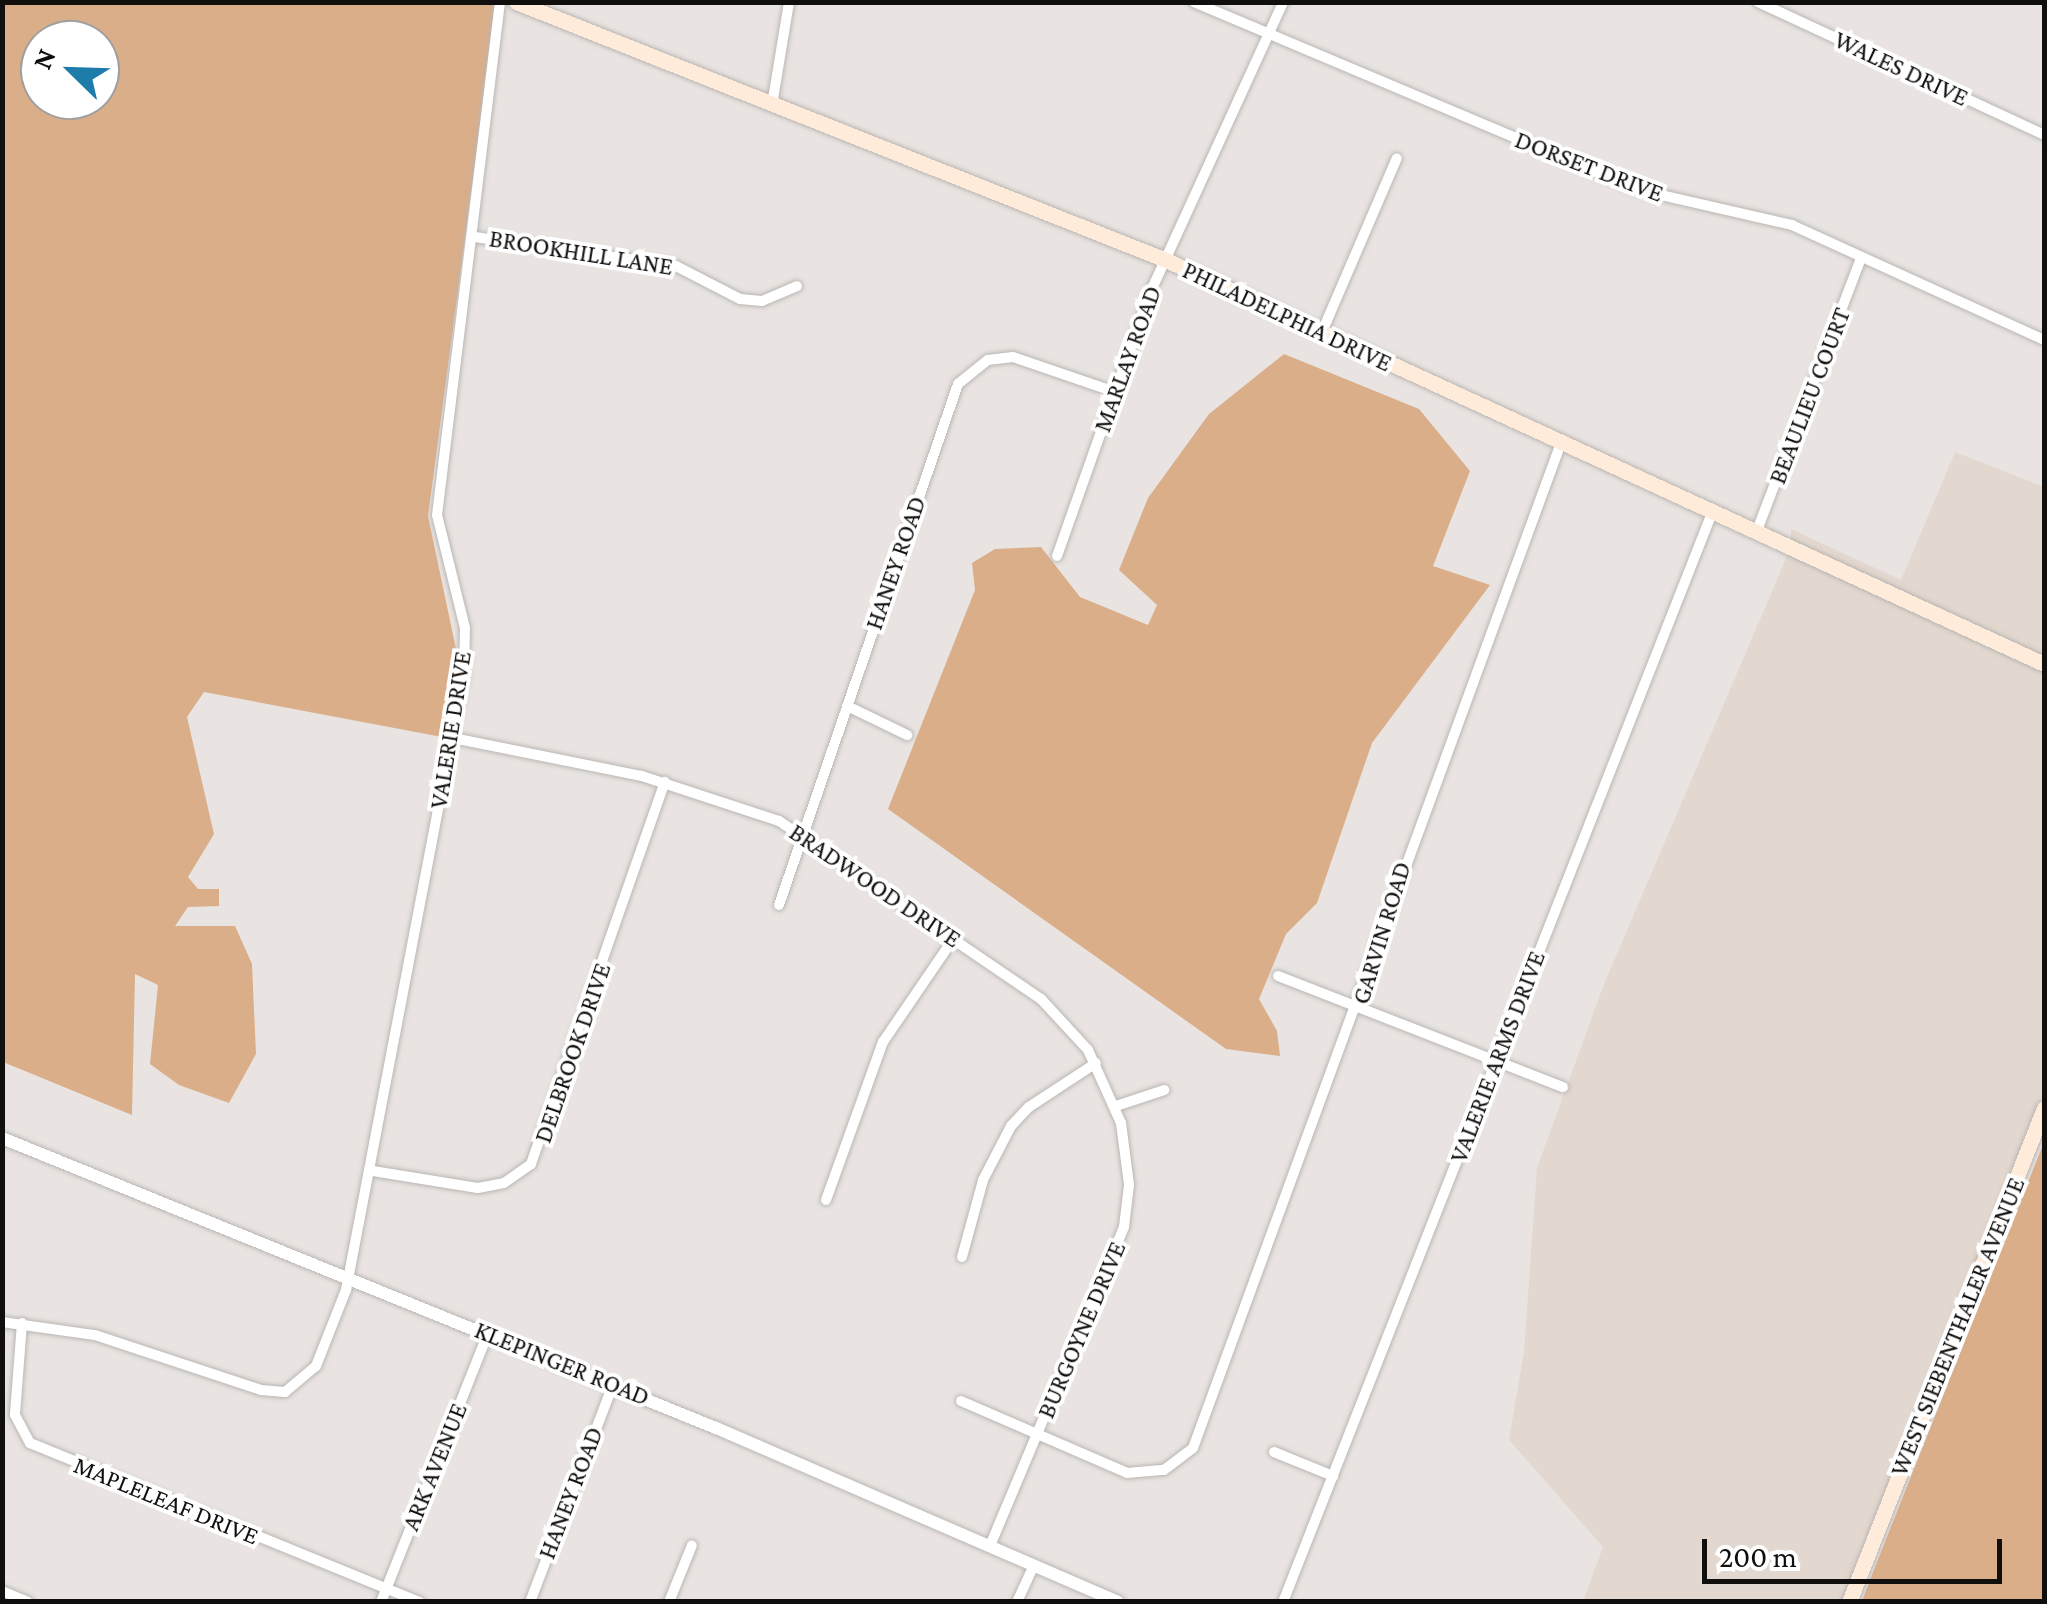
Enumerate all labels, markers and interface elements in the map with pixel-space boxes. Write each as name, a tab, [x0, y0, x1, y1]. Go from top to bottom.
north arrow	[20, 20, 120, 120]
street label: WALES DRIVE	[1829, 25, 1973, 113]
text: N	[26, 44, 62, 74]
street label: DORSET DRIVE	[1511, 125, 1667, 209]
street label: BROOKHILL LANE	[487, 224, 675, 282]
street label: PHILADELPHIA DRIVE	[1178, 255, 1396, 379]
street label: MARLAY ROAD	[1088, 282, 1168, 436]
street label: BEAULIEU COURT	[1763, 304, 1857, 488]
street label: HANEY ROAD	[859, 492, 933, 634]
street label: VALERIE DRIVE	[424, 649, 478, 811]
street label: BRADWOOD DRIVE	[783, 817, 967, 955]
street label: GARVIN ROAD	[1346, 858, 1418, 1008]
street label: VALERIE ARMS DRIVE	[1444, 947, 1552, 1167]
street label: DELBROOK DRIVE	[528, 959, 618, 1147]
street label: WEST SIEBENTHALER AVENUE	[1884, 1173, 2032, 1481]
street label: BURGOYNE DRIVE	[1031, 1237, 1133, 1423]
street label: KLEPINGER ROAD	[470, 1315, 654, 1413]
street label: ARK AVENUE	[396, 1399, 474, 1535]
street label: HANEY ROAD	[532, 1423, 610, 1563]
street label: MAPLELEAF DRIVE	[69, 1450, 263, 1552]
scale bar	[1707, 1519, 2007, 1581]
text: 200 m	[1719, 1540, 1797, 1573]

